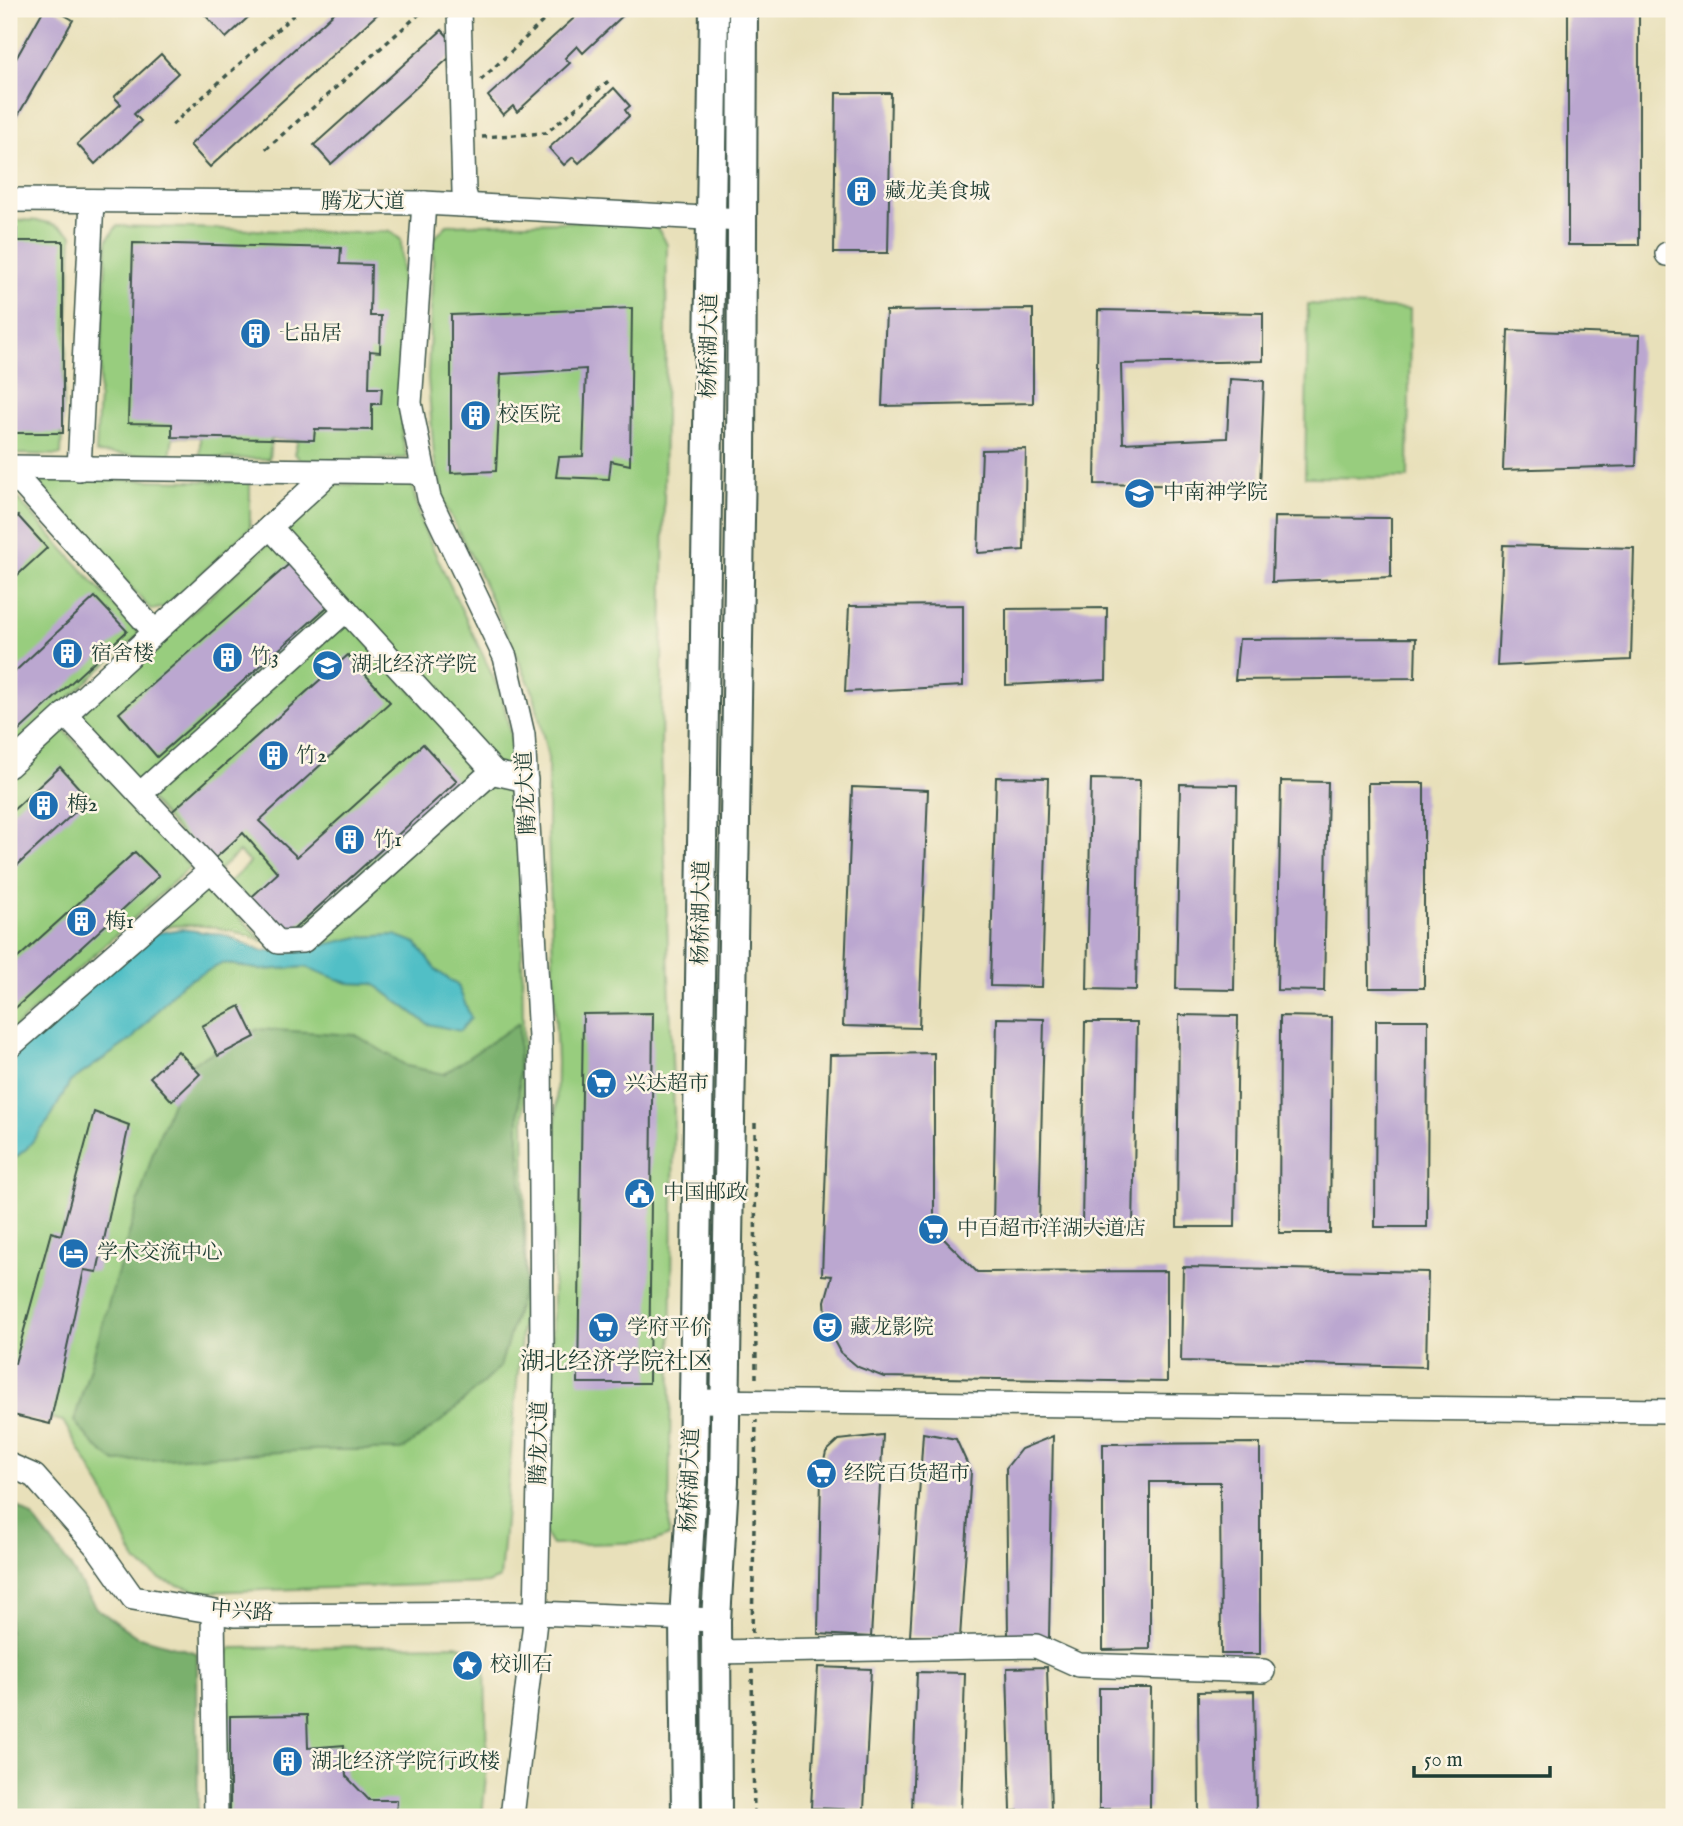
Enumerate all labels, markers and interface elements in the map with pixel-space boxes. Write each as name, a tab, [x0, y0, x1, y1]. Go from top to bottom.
building icon: 藏龙美食城	[845, 175, 879, 209]
place label: 藏龙美食城	[885, 179, 990, 206]
street label: 腾龙大道	[321, 189, 405, 216]
street label: 杨桥湖大道	[696, 293, 724, 399]
building icon: 七品居	[239, 317, 273, 351]
place label: 七品居	[279, 321, 342, 348]
building icon: 校医院	[458, 398, 492, 432]
place label: 校医院	[498, 402, 561, 429]
school or university icon: 中南神学院	[1123, 476, 1157, 510]
place label: 中南神学院	[1163, 480, 1268, 507]
building icon: 宿舍楼	[51, 637, 85, 671]
building icon: 竹3	[210, 640, 244, 674]
place label: 宿舍楼	[91, 641, 154, 668]
place label: 竹3	[250, 644, 279, 671]
school or university icon: 湖北经济学院	[311, 648, 345, 682]
place label: 湖北经济学院	[351, 652, 477, 679]
building icon: 竹2	[256, 739, 290, 773]
place label: 竹2	[296, 743, 327, 770]
street label: 腾龙大道	[511, 750, 543, 836]
building icon: 梅2	[27, 788, 61, 822]
place label: 梅2	[67, 792, 98, 819]
building icon: 竹1	[333, 823, 367, 857]
place label: 竹1	[373, 827, 402, 854]
street label: 杨桥湖大道	[688, 860, 716, 966]
building icon: 梅1	[65, 905, 99, 939]
place label: 梅1	[105, 909, 134, 936]
supermarket icon: 兴达超市	[585, 1067, 619, 1101]
place label: 兴达超市	[625, 1071, 709, 1098]
public building icon: 中国邮政	[623, 1176, 657, 1210]
place label: 中国邮政	[663, 1180, 747, 1207]
supermarket icon: 中百超市洋湖大道店	[917, 1212, 951, 1246]
place label: 中百超市洋湖大道店	[957, 1216, 1146, 1243]
hotel icon: 学术交流中心	[57, 1236, 91, 1270]
place label: 学术交流中心	[97, 1240, 223, 1267]
supermarket icon: 学府平价	[587, 1311, 621, 1345]
theatre icon: 藏龙影院	[810, 1311, 844, 1345]
place label: 学府平价	[627, 1315, 711, 1342]
place label: 藏龙影院	[850, 1315, 934, 1342]
district label: 湖北经济学院社区	[520, 1347, 712, 1378]
street label: 腾龙大道	[526, 1401, 554, 1485]
street label: 杨桥湖大道	[676, 1427, 706, 1533]
supermarket icon: 经院百货超市	[804, 1457, 838, 1491]
place label: 经院百货超市	[844, 1461, 970, 1488]
street label: 中兴路	[210, 1596, 274, 1628]
place icon: 校训石	[450, 1648, 484, 1682]
place label: 校训石	[490, 1652, 553, 1679]
scale bar	[1414, 1735, 1550, 1779]
building icon: 湖北经济学院行政楼	[271, 1745, 305, 1779]
text: 50 m	[1424, 1747, 1463, 1774]
place label: 湖北经济学院行政楼	[311, 1749, 500, 1776]

